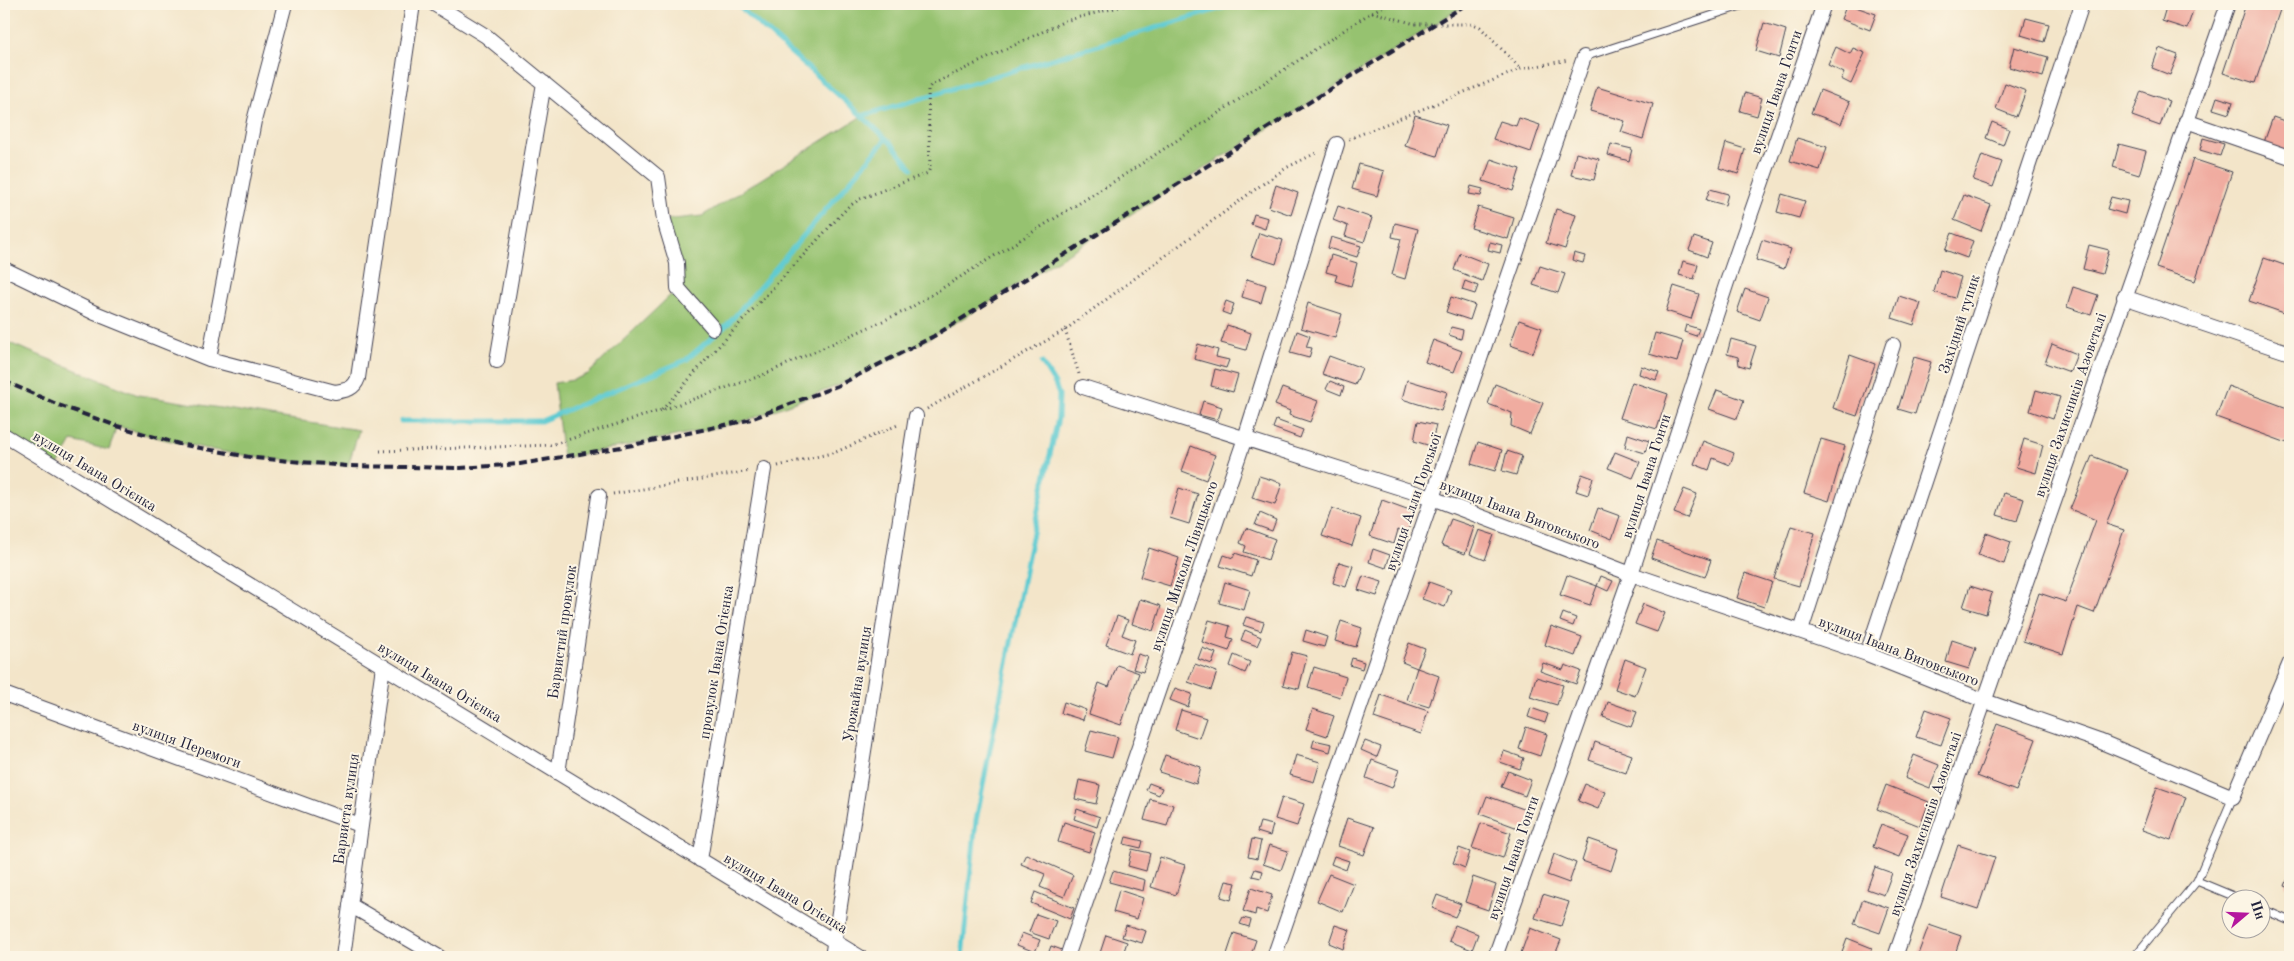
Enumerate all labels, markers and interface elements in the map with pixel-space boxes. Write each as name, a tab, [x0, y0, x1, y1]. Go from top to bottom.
street label: вулиця Івана Гонти	[1749, 29, 1806, 156]
street label: Західний тупик	[1937, 273, 1984, 376]
street label: вулиця Захисників Азовсталі	[2033, 311, 2110, 500]
street label: вулиця Івана Гонти	[1620, 412, 1675, 541]
street label: вулиця Івана Огієнка	[30, 429, 159, 515]
street label: вулиця Алли Горської	[1384, 431, 1445, 573]
street label: вулиця Івана Виговського	[1437, 478, 1602, 553]
street label: вулиця Миколи Лівицького	[1149, 479, 1222, 654]
street label: Барвистий провулок	[547, 564, 580, 700]
street label: провулок Івана Огієнка	[698, 584, 737, 740]
street label: вулиця Івана Виговського	[1816, 615, 1981, 690]
street label: Урожайна вулиця	[842, 625, 875, 743]
street label: вулиця Івана Огієнка	[375, 640, 504, 726]
street label: вулиця Перемоги	[130, 719, 243, 772]
street label: вулиця Захисників Азовсталі	[1888, 730, 1965, 919]
street label: Барвиста вулиця	[332, 752, 363, 866]
street label: вулиця Івана Гонти	[1486, 795, 1543, 922]
street label: вулиця Івана Огієнка	[721, 851, 850, 937]
north arrow	[2222, 888, 2272, 938]
text: Пн	[2248, 899, 2267, 922]

